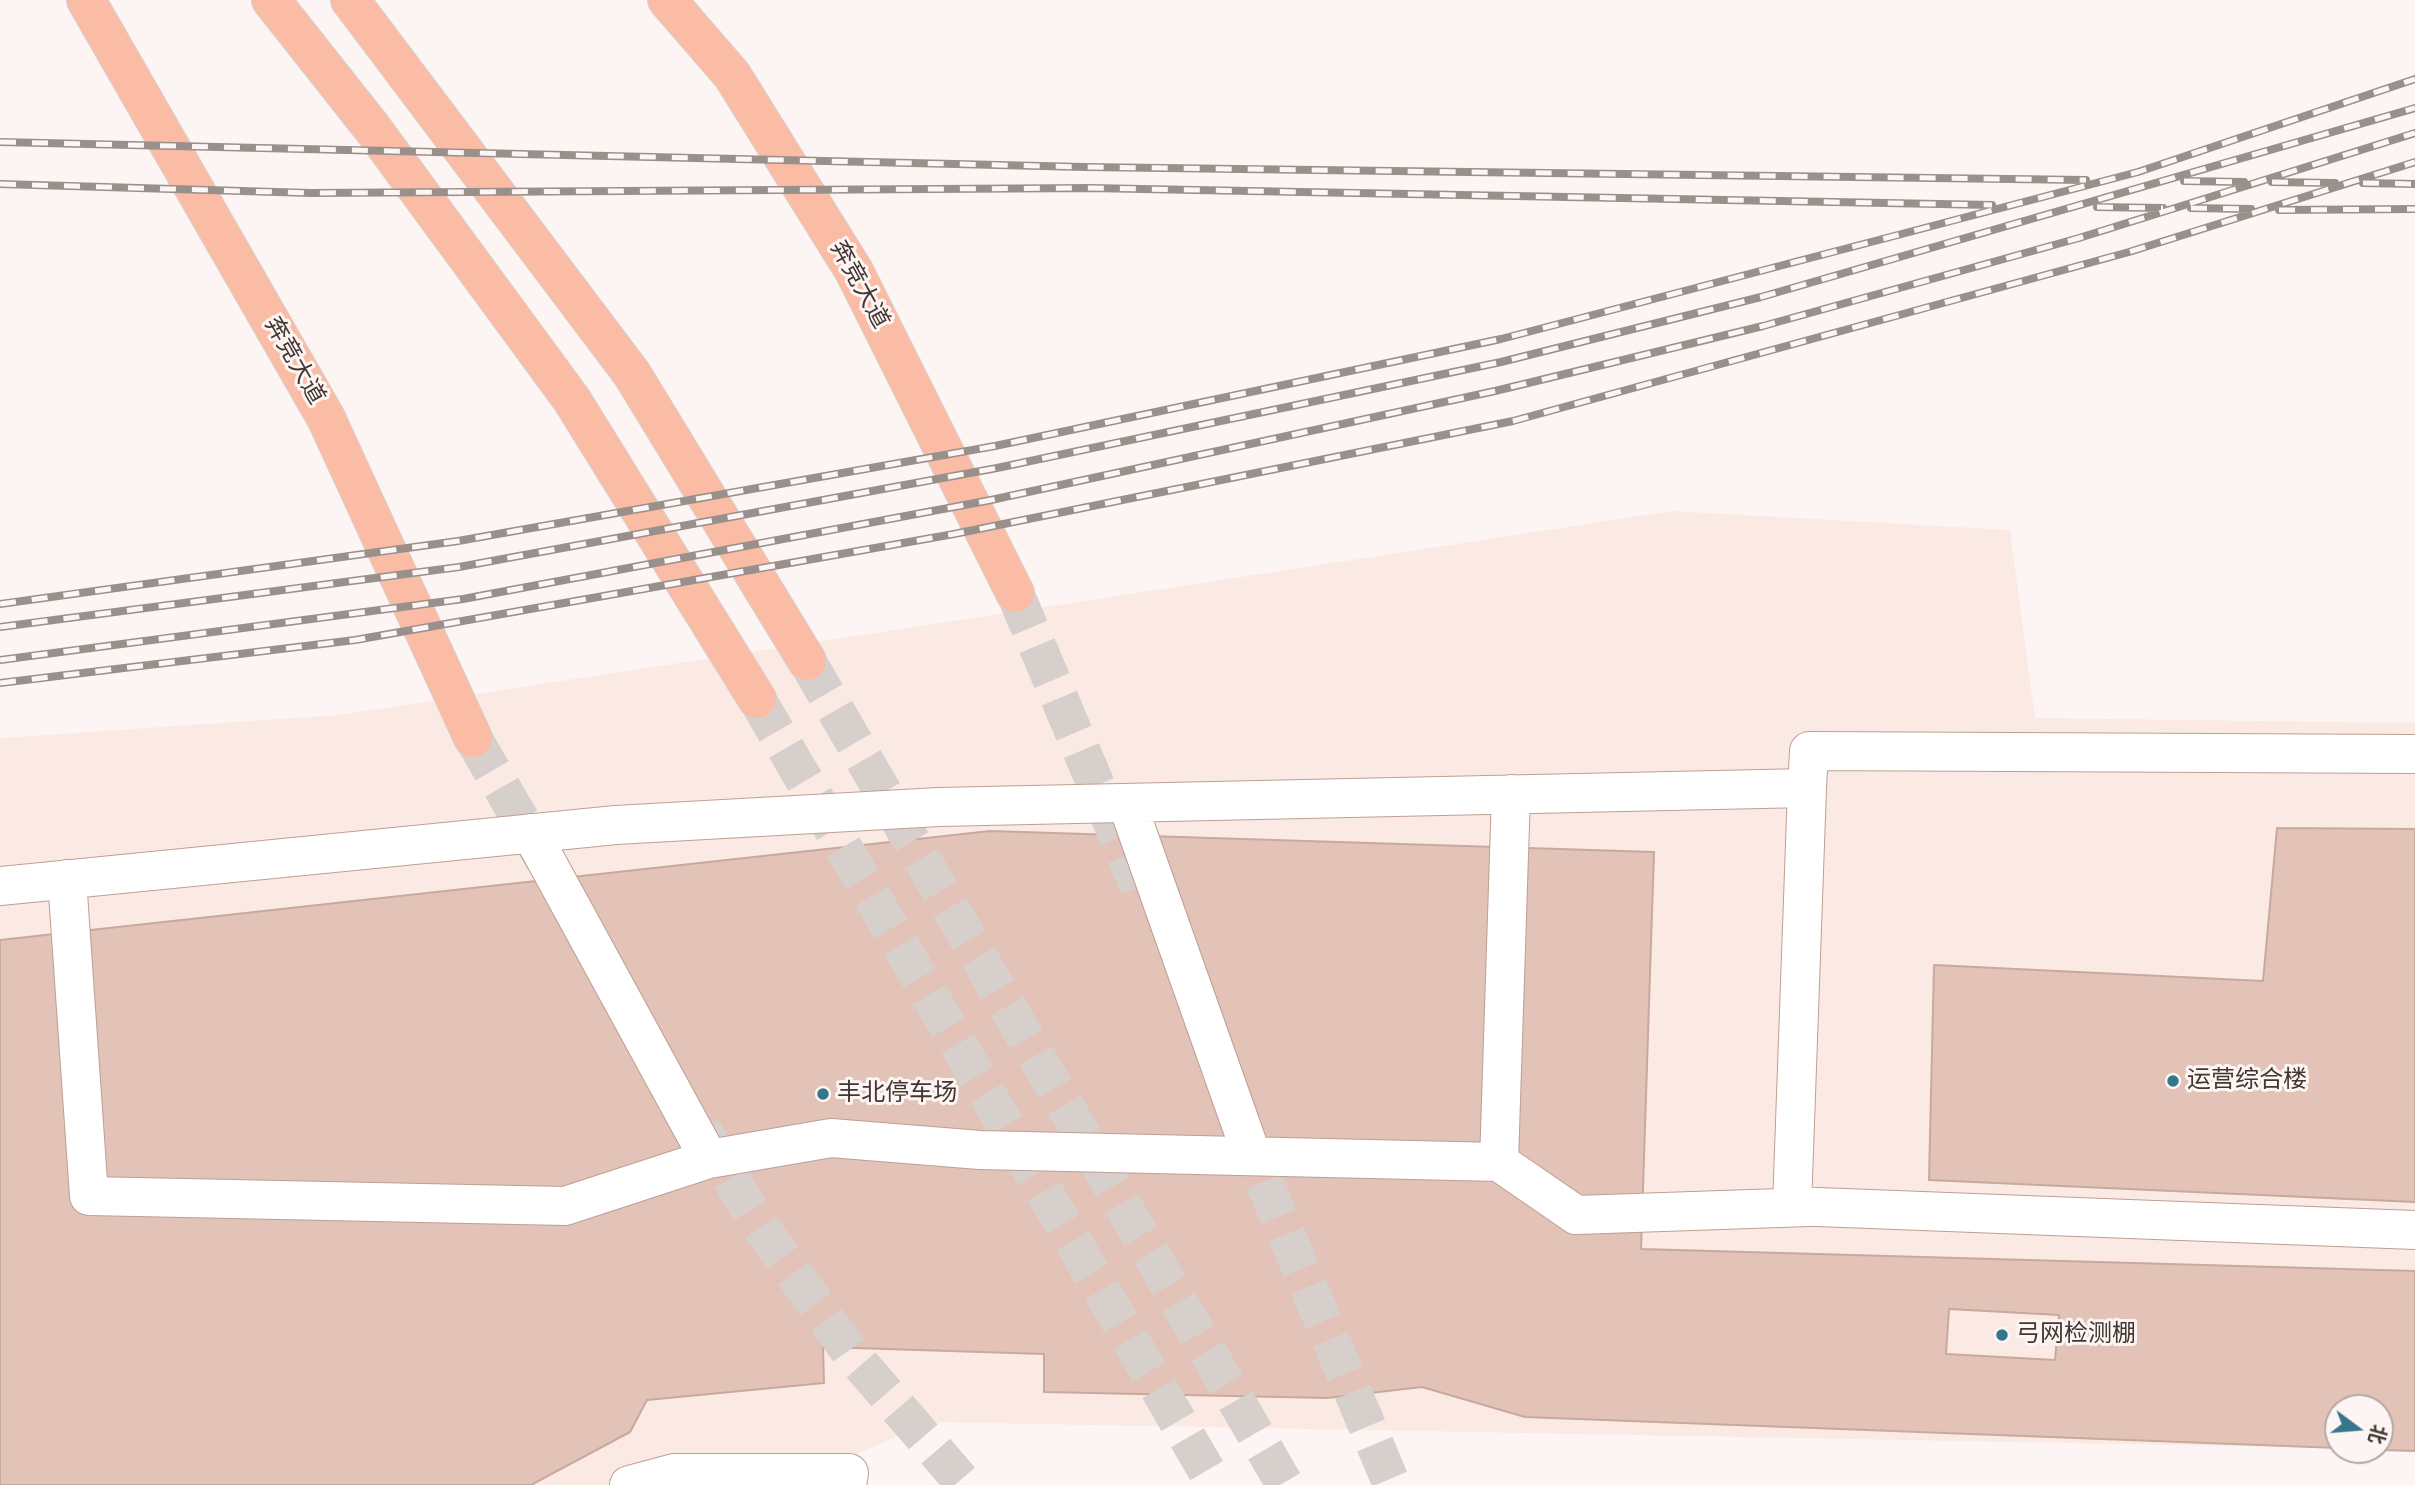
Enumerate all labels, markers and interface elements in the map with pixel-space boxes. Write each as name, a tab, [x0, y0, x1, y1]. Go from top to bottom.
street label: 奔竞大道	[823, 236, 895, 334]
street label: 奔竞大道	[258, 312, 330, 410]
place label: 运营综合楼	[2187, 1067, 2307, 1095]
marker: 运营综合楼	[2165, 1073, 2181, 1089]
place label: 丰北停车场	[837, 1080, 957, 1108]
marker: 丰北停车场	[815, 1086, 831, 1102]
place label: 弓网检测棚	[2016, 1321, 2136, 1349]
marker: 弓网检测棚	[1994, 1327, 2010, 1343]
north arrow	[2324, 1394, 2394, 1464]
text: 北	[2363, 1422, 2391, 1447]

